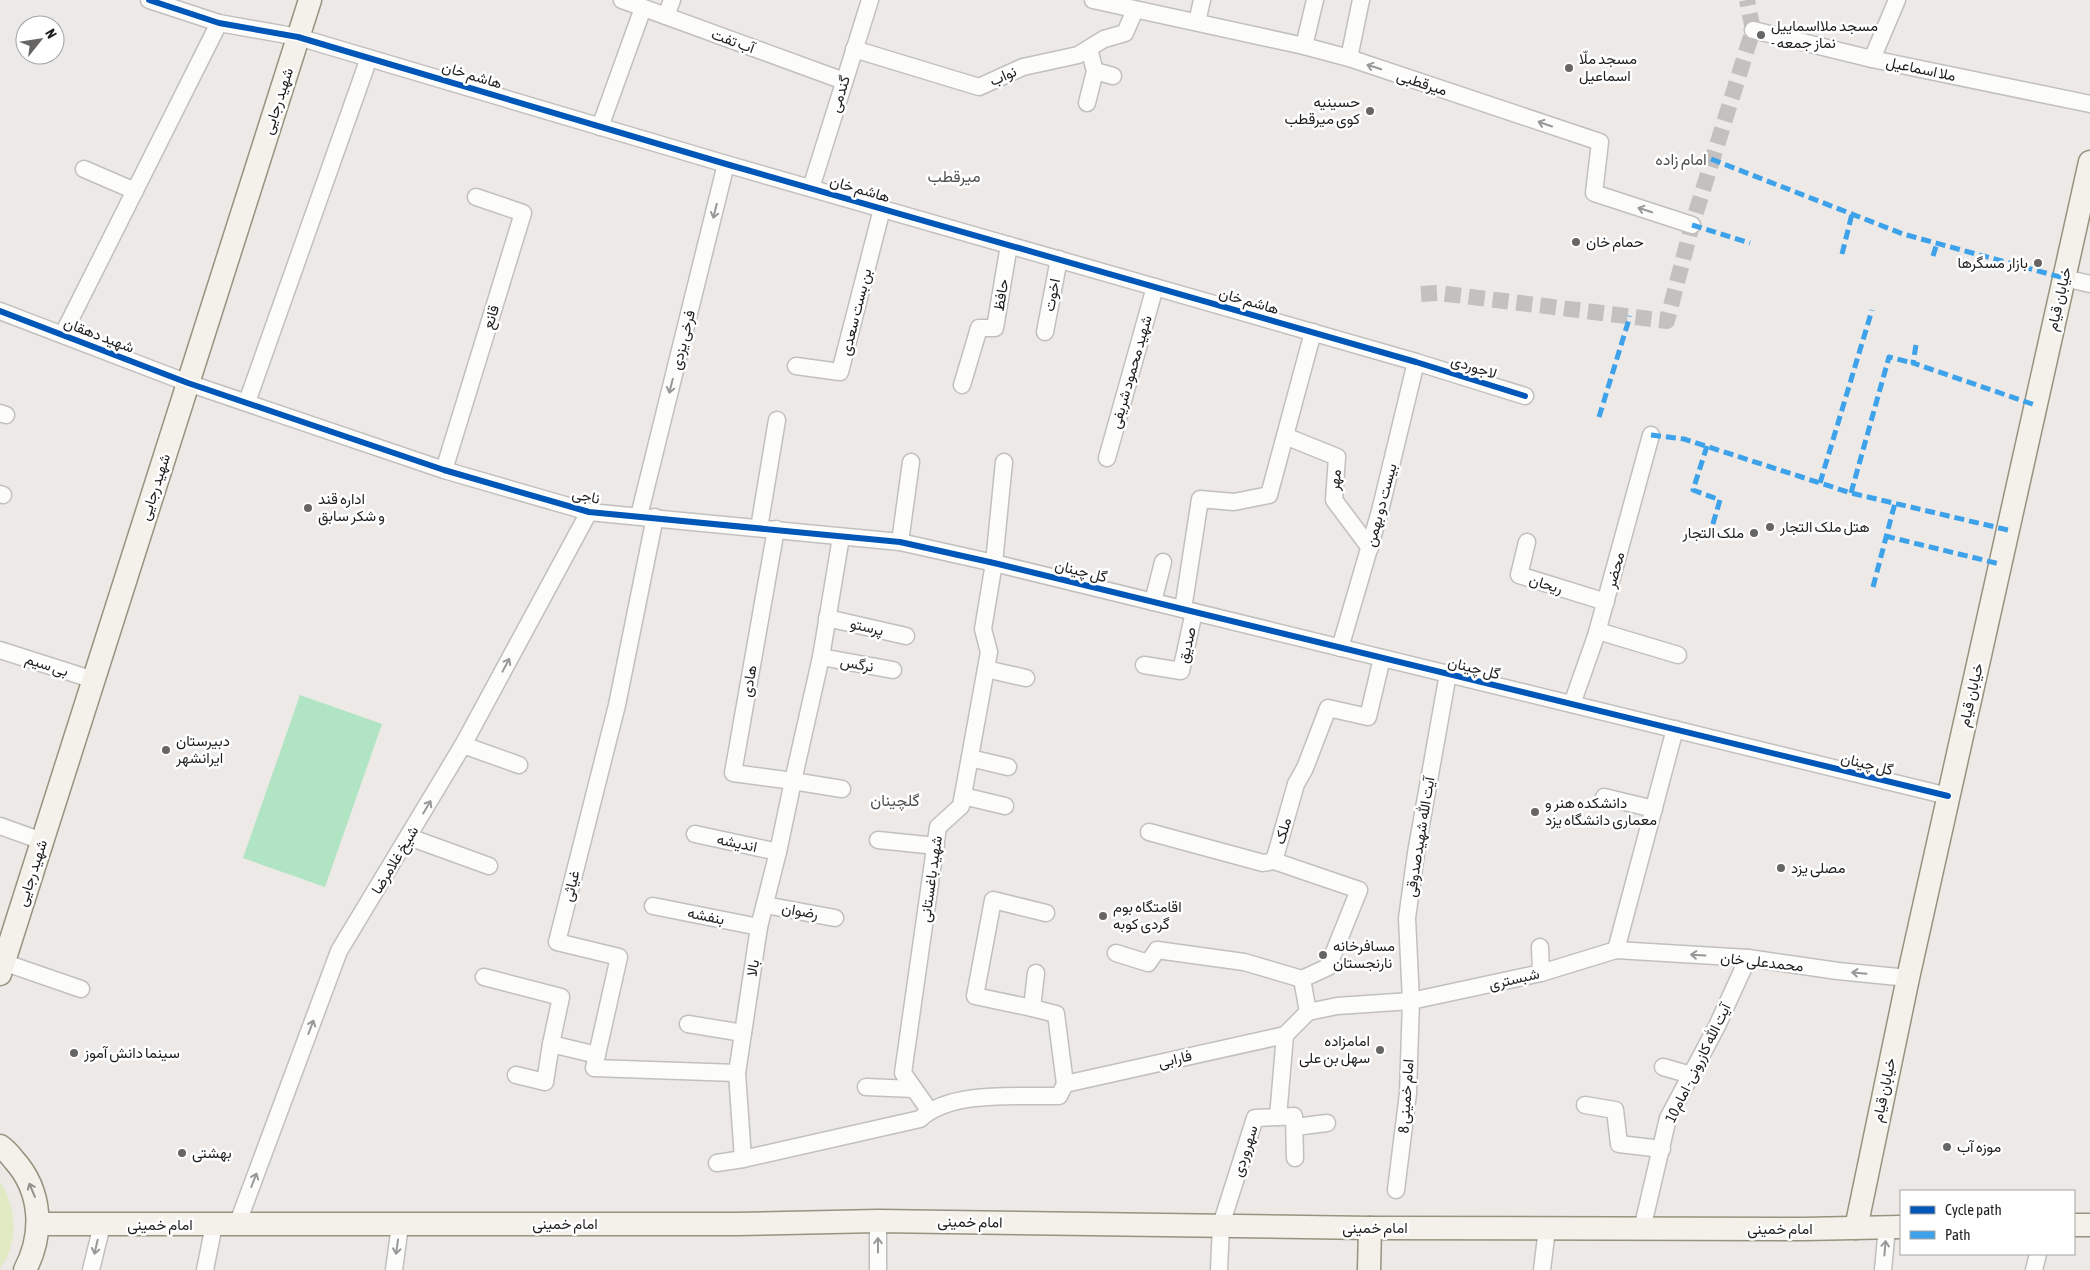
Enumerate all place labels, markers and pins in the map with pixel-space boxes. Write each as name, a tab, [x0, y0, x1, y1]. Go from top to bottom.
place label: مسجد ملااسماییل - نماز جمعه	[1771, 17, 1878, 52]
marker: مسجد ملااسماییل - نماز جمعه	[1755, 29, 1767, 41]
place label: مسجد ملّا اسماعیل	[1579, 50, 1637, 85]
marker: مسجد ملّا اسماعیل	[1563, 62, 1575, 74]
place label: حسینیه کوی میرقطب	[1284, 93, 1360, 129]
marker: حسینیه کوی میرقطب	[1364, 105, 1376, 117]
place label: حمام خان	[1586, 233, 1644, 252]
marker: حمام خان	[1570, 236, 1582, 248]
place label: بازار مسگرها	[1958, 254, 2028, 272]
marker: بازار مسگرها	[2032, 257, 2044, 269]
place label: اداره قند و شکر سابق	[318, 490, 385, 526]
marker: اداره قند و شکر سابق	[302, 502, 314, 514]
place label: هتل ملک التجار	[1779, 518, 1870, 536]
marker: هتل ملک التجار	[1764, 521, 1776, 533]
place label: ملک التجار	[1682, 524, 1744, 542]
marker: ملک التجار	[1748, 527, 1760, 539]
place label: دبیرستان ایرانشهر	[175, 732, 230, 767]
marker: دبیرستان ایرانشهر	[160, 744, 172, 756]
place label: دانشکده هنر و معماری دانشگاه یزد	[1545, 794, 1657, 830]
marker: دانشکده هنر و معماری دانشگاه یزد	[1529, 806, 1541, 818]
place label: مصلی یزد	[1791, 859, 1845, 878]
marker: مصلی یزد	[1775, 862, 1787, 874]
place label: اقامتگاه بوم گردی کوبه	[1113, 898, 1182, 934]
marker: اقامتگاه بوم گردی کوبه	[1097, 910, 1109, 922]
place label: مسافرخانه نارنجستان	[1333, 937, 1395, 972]
marker: مسافرخانه نارنجستان	[1317, 949, 1329, 961]
place label: امامزاده سهل بن علی	[1299, 1032, 1370, 1068]
place label: سینما دانش آموز	[83, 1044, 180, 1063]
marker: امامزاده سهل بن علی	[1374, 1044, 1386, 1056]
marker: سینما دانش آموز	[68, 1047, 80, 1059]
place label: موزه آب	[1957, 1138, 2001, 1156]
marker: موزه آب	[1941, 1141, 1953, 1153]
place label: بهشتی	[192, 1144, 232, 1163]
marker: بهشتی	[176, 1147, 188, 1159]

